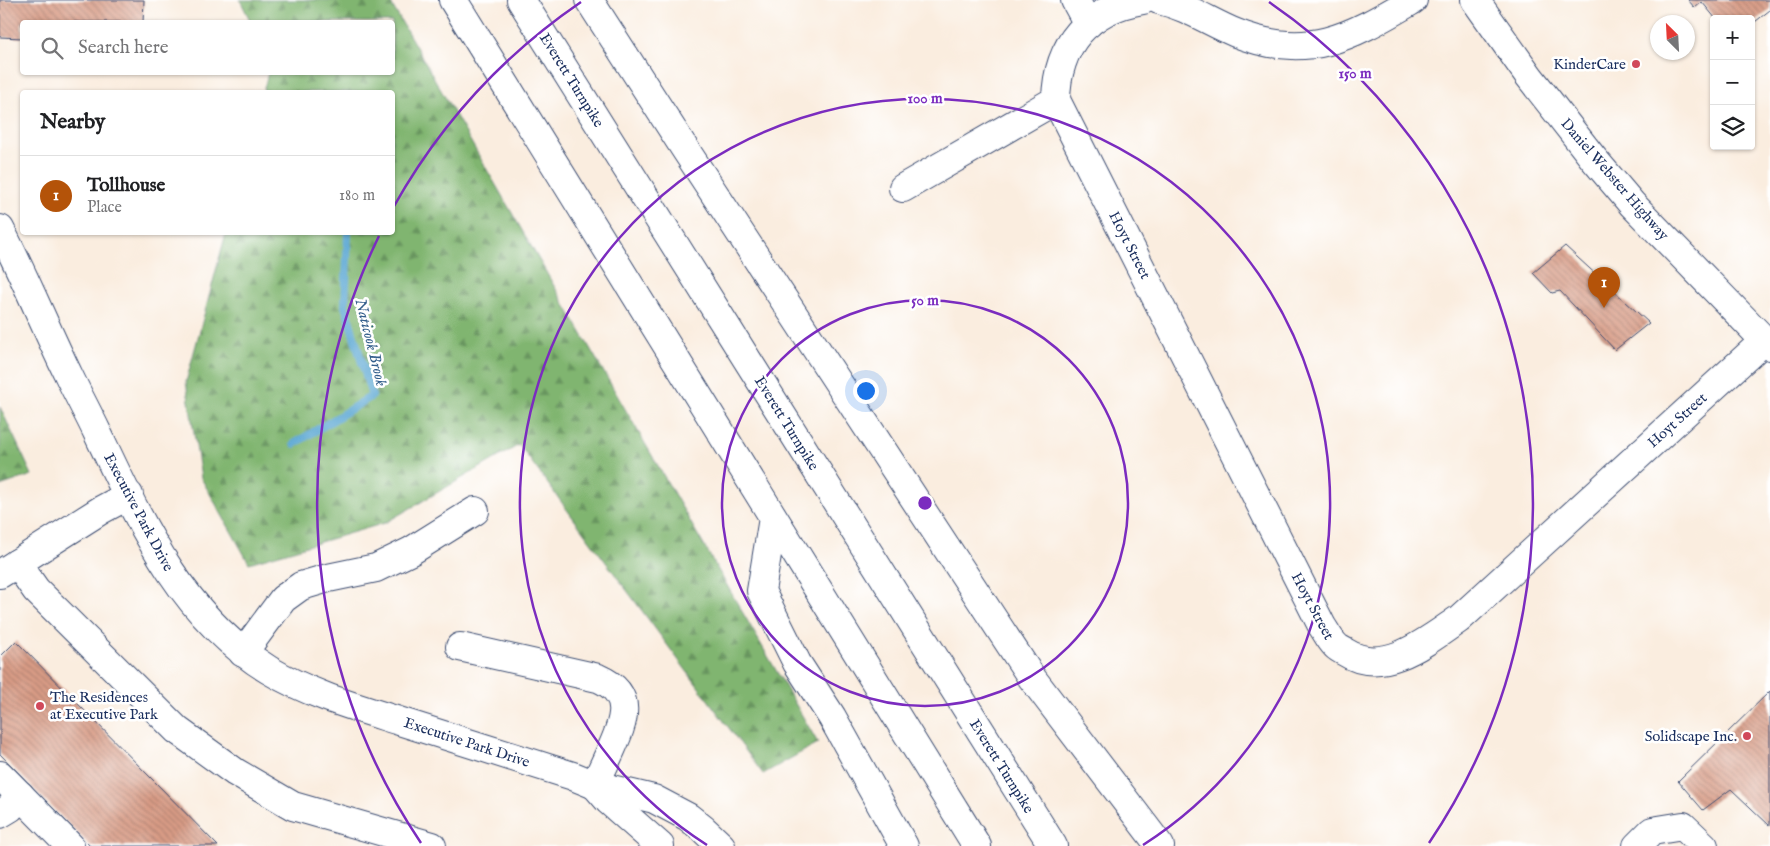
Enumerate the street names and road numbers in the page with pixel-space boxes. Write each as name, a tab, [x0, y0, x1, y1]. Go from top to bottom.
street label: Everett Turnpike	[535, 30, 608, 131]
street label: Daniel Webster Highway	[1556, 114, 1673, 245]
street label: Hoyt Street	[1104, 208, 1155, 282]
street label: Everett Turnpike	[750, 373, 823, 474]
street label: Hoyt Street	[1644, 389, 1711, 452]
street label: Executive Park Drive	[99, 450, 178, 575]
street label: Hoyt Street	[1287, 569, 1338, 643]
street label: Executive Park Drive	[402, 713, 532, 772]
street label: Everett Turnpike	[965, 716, 1038, 817]

